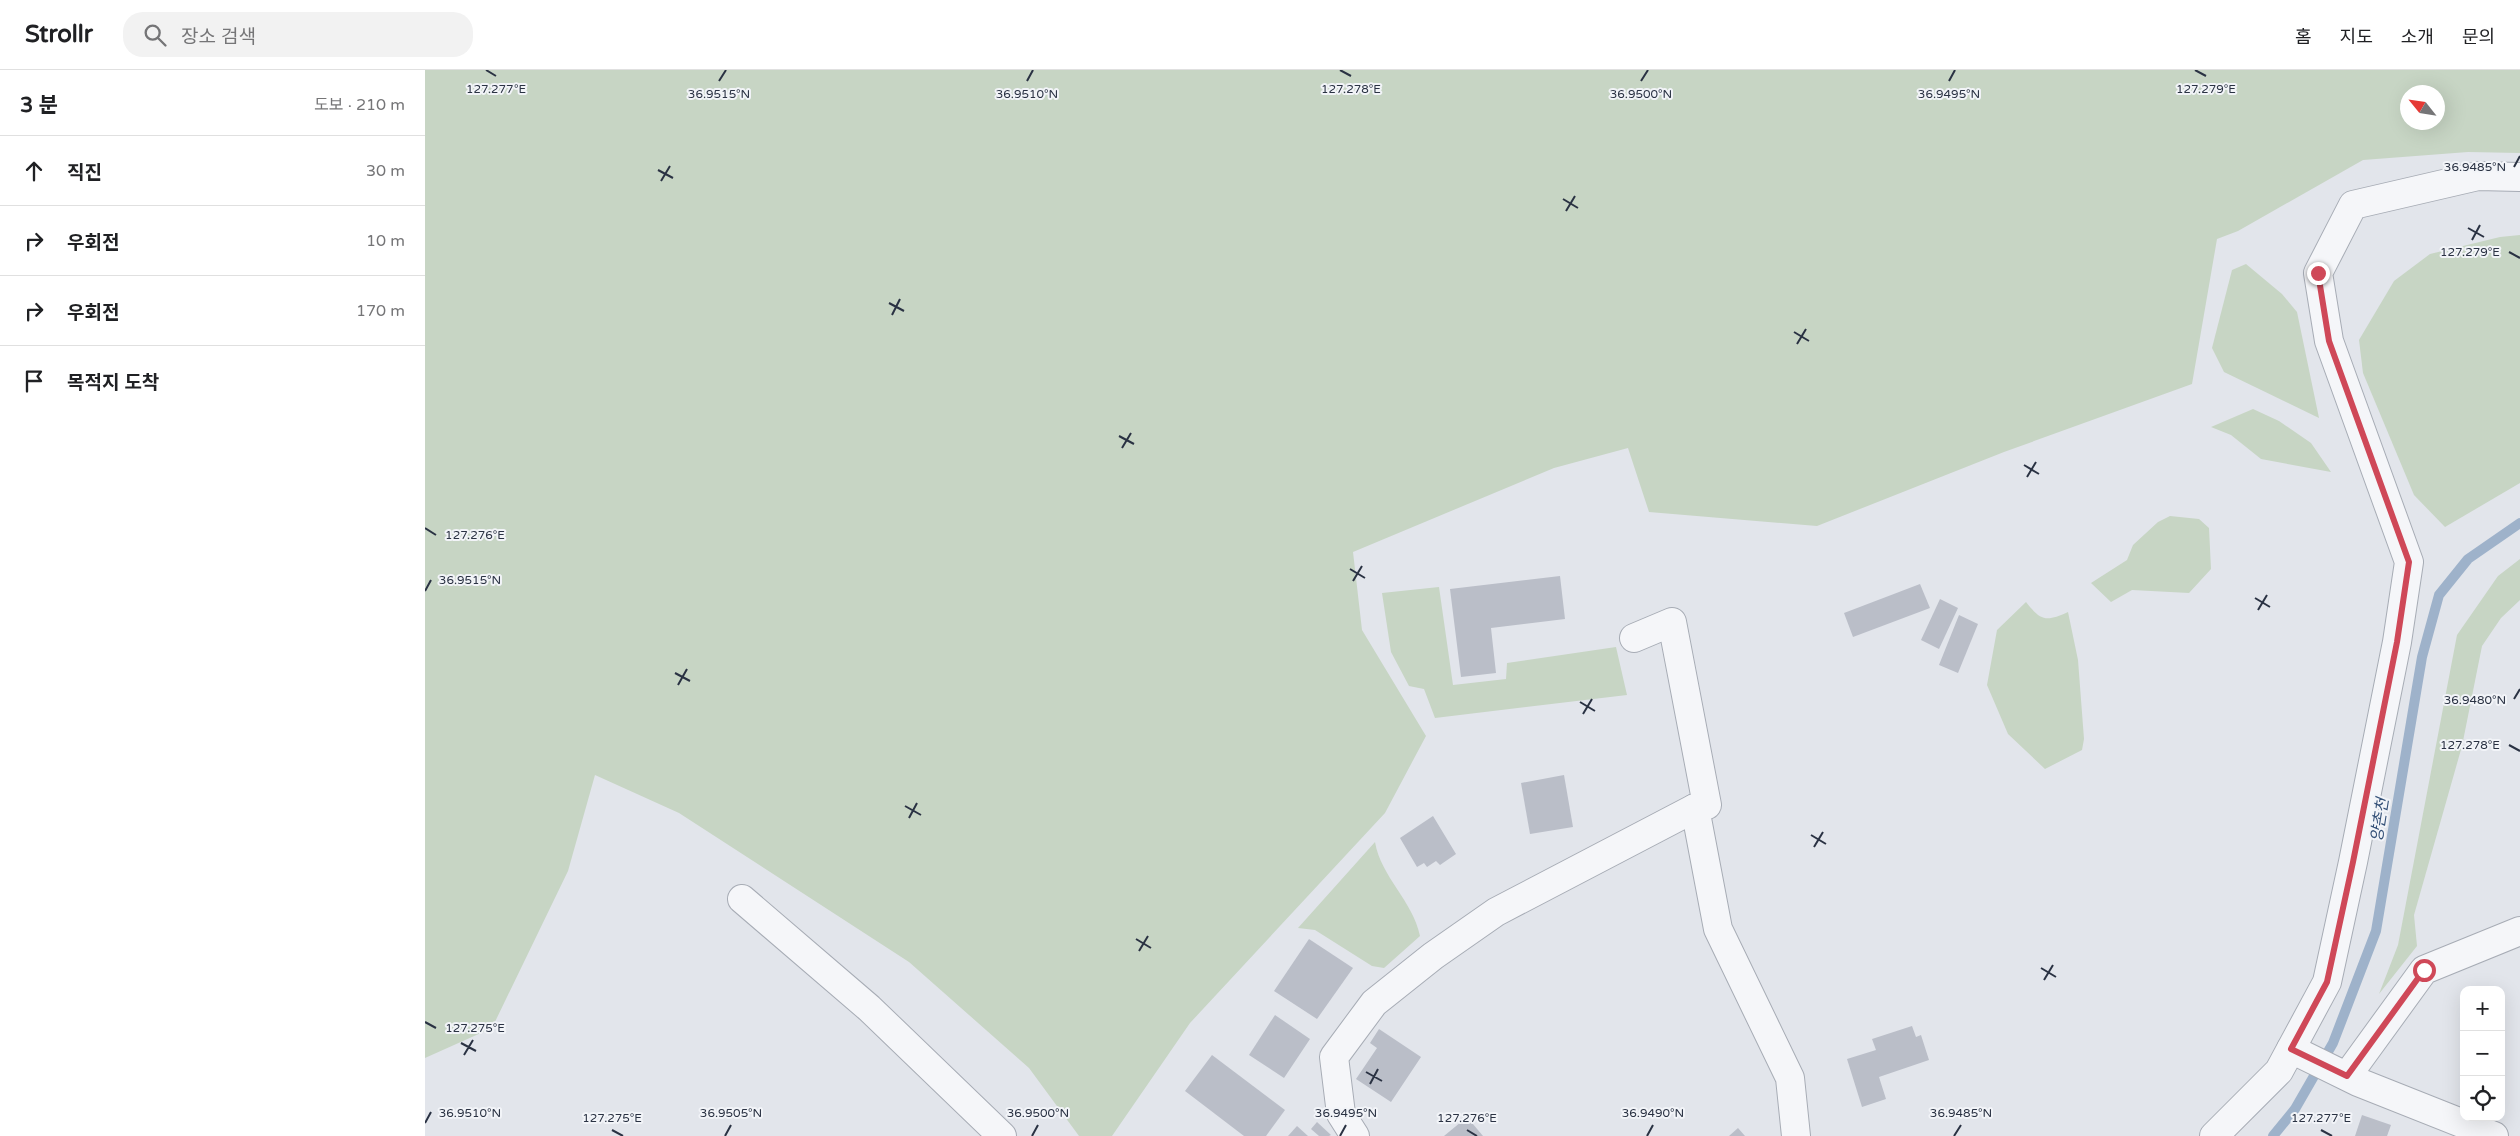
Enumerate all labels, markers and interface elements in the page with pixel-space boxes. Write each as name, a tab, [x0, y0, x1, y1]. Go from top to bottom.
search box	[123, 12, 473, 57]
text: Strollr	[25, 20, 93, 49]
icon: search	[141, 21, 169, 49]
text: 장소 검색	[181, 26, 256, 48]
text: 홈	[2295, 26, 2312, 48]
text: 지도	[2340, 26, 2373, 48]
text: 소개	[2401, 26, 2434, 48]
text: 문의	[2462, 26, 2495, 48]
text: 127.277°E	[466, 82, 526, 96]
text: 127.278°E	[1321, 82, 1381, 96]
text: 127.279°E	[2176, 82, 2236, 96]
north arrow	[2400, 85, 2445, 130]
text: 36.9515°N	[688, 87, 750, 101]
text: 36.9510°N	[996, 87, 1058, 101]
text: 36.9500°N	[1610, 87, 1672, 101]
text: 36.9495°N	[1918, 87, 1980, 101]
text: 3 분	[20, 93, 58, 118]
text: 도보 · 210 m	[314, 95, 405, 115]
icon: ahead	[20, 157, 48, 185]
text: 36.9485°N	[2444, 160, 2506, 174]
text: 30 m	[366, 161, 405, 181]
text: 직진	[67, 162, 102, 184]
icon: right	[20, 227, 48, 255]
text: 10 m	[366, 231, 405, 251]
text: 우회전	[67, 232, 119, 254]
text: 127.279°E	[2440, 245, 2500, 259]
route end	[2307, 262, 2330, 285]
icon: right	[20, 297, 48, 325]
text: 170 m	[356, 301, 405, 321]
text: 우회전	[67, 302, 119, 324]
icon: arrive	[20, 367, 48, 395]
text: 목적지 도착	[67, 372, 159, 394]
text: 127.276°E	[445, 528, 505, 542]
text: 36.9515°N	[439, 573, 501, 587]
text: 36.9480°N	[2444, 693, 2506, 707]
text: 127.278°E	[2440, 738, 2500, 752]
water label: 양촌천	[2367, 794, 2394, 843]
route start	[2413, 959, 2436, 982]
map controls	[2460, 986, 2505, 1121]
button: +	[2460, 986, 2505, 1031]
text: 127.275°E	[445, 1021, 505, 1035]
button: −	[2460, 1031, 2505, 1076]
button: locate	[2460, 1076, 2505, 1121]
text: 36.9510°N	[439, 1106, 501, 1120]
text: 36.9505°N	[700, 1106, 762, 1120]
text: 36.9500°N	[1007, 1106, 1069, 1120]
text: 36.9495°N	[1315, 1106, 1377, 1120]
text: 36.9490°N	[1622, 1106, 1684, 1120]
text: 36.9485°N	[1930, 1106, 1992, 1120]
text: 127.275°E	[582, 1111, 642, 1125]
text: 127.276°E	[1437, 1111, 1497, 1125]
text: 127.277°E	[2291, 1111, 2351, 1125]

